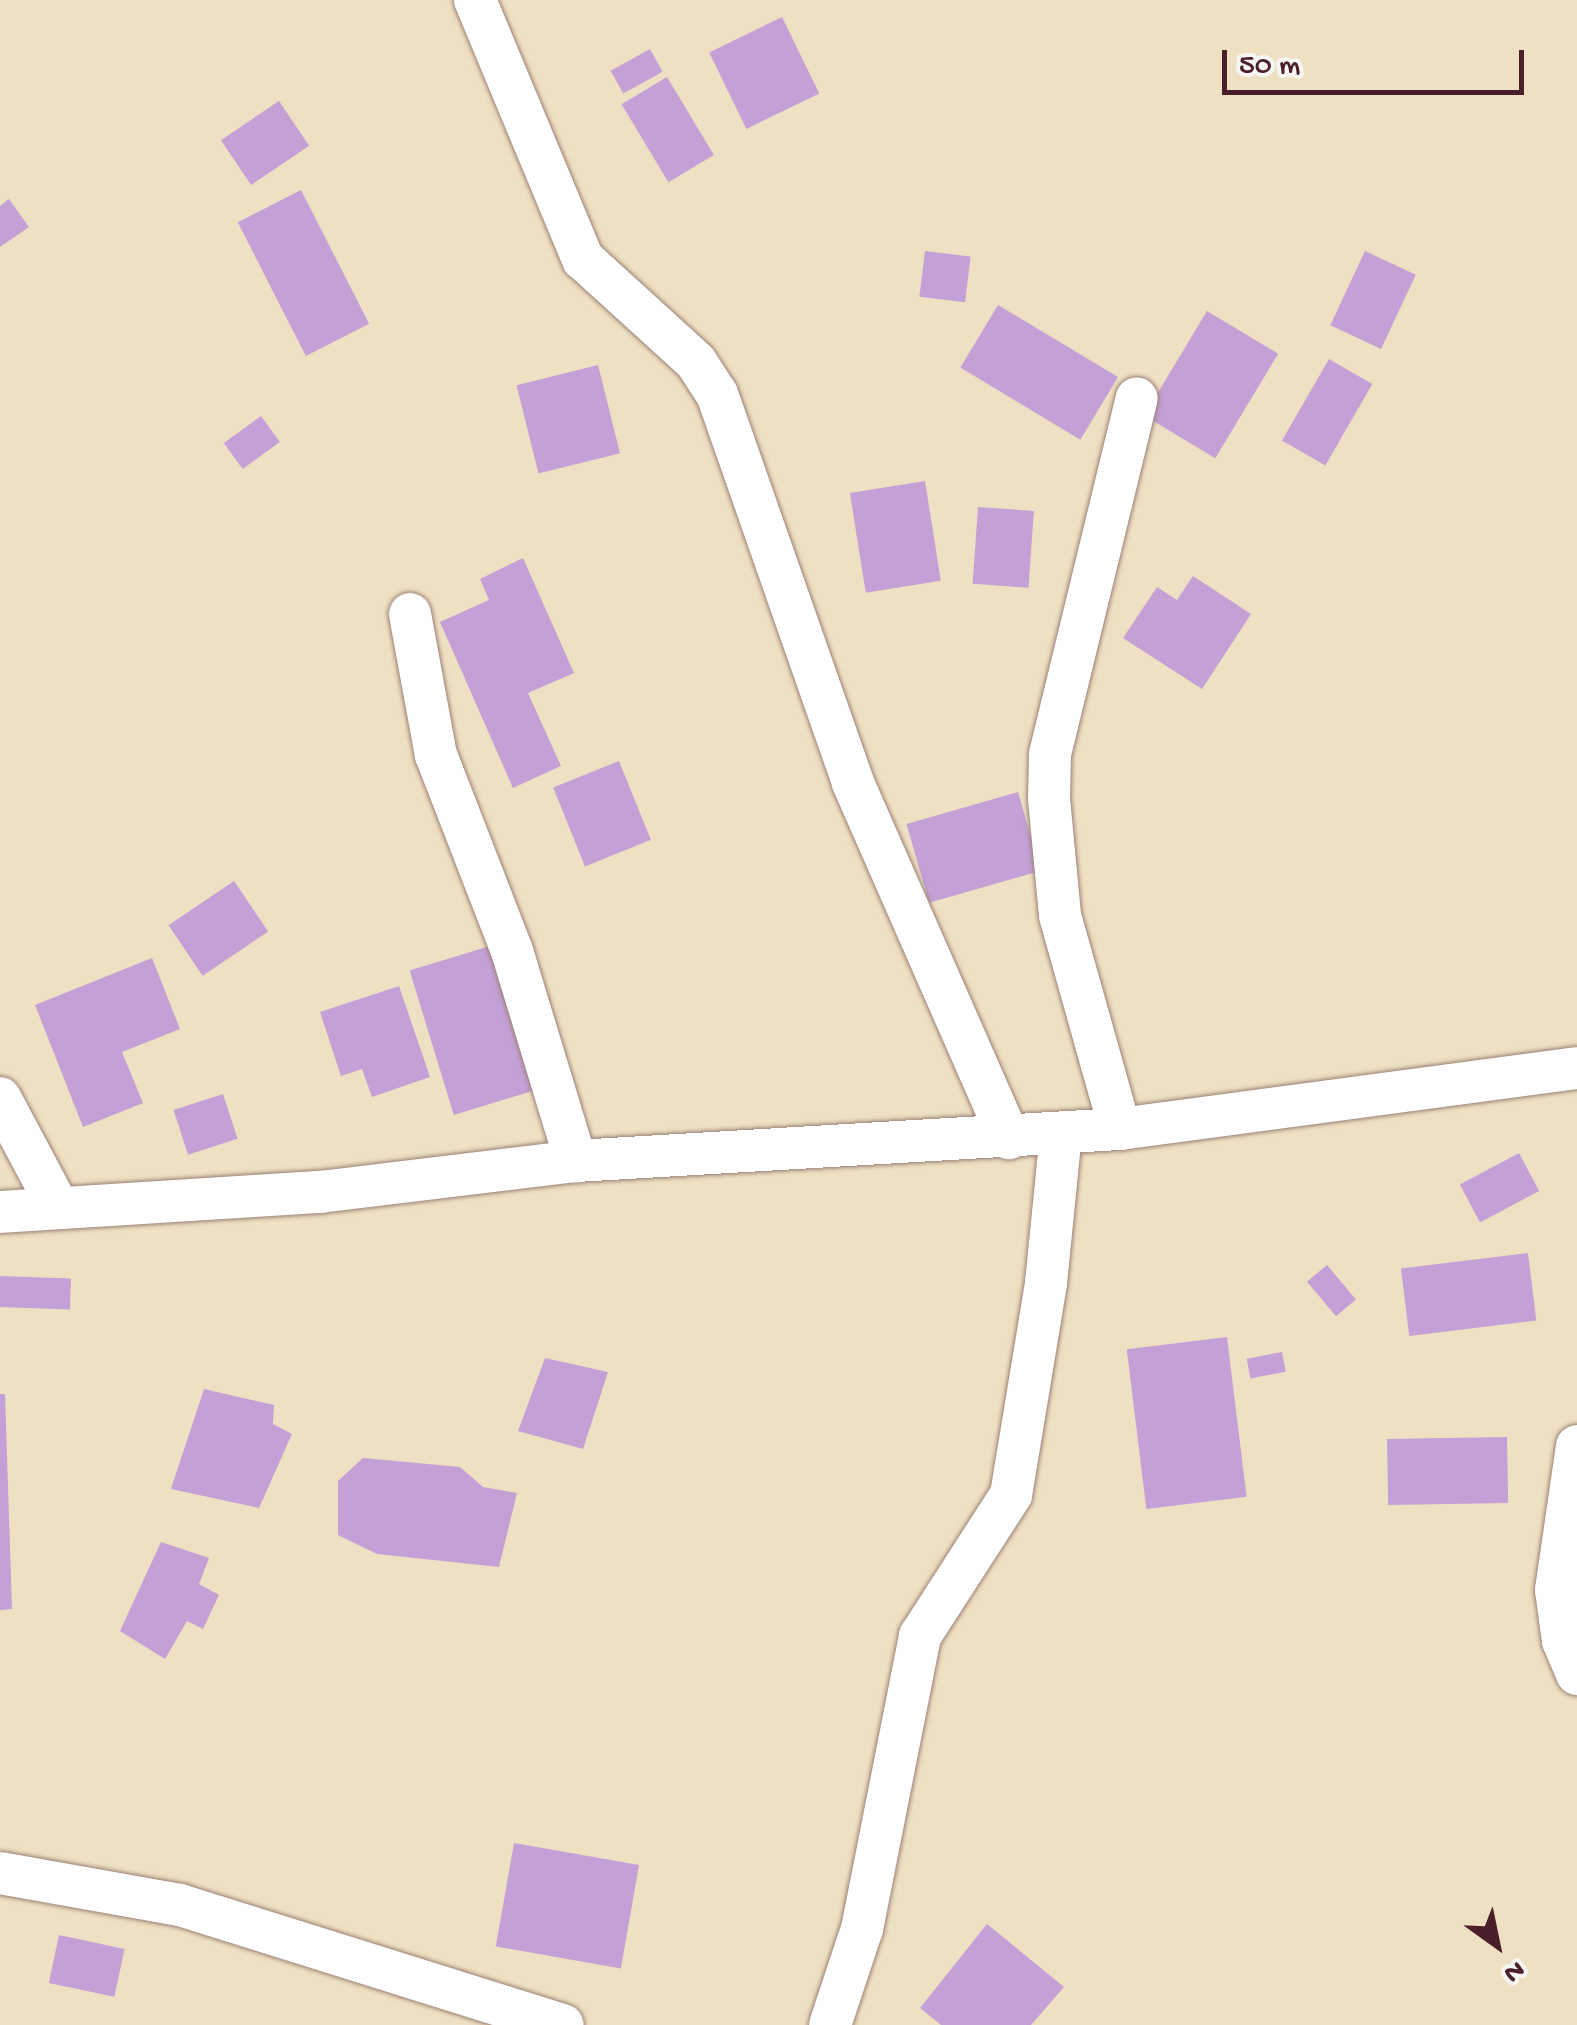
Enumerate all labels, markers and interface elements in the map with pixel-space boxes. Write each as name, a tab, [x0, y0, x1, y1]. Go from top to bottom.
scale bar	[1227, 30, 1530, 92]
text: 50 m	[1239, 50, 1300, 85]
north arrow	[1447, 1895, 1547, 1995]
text: N	[1497, 1952, 1530, 1989]

